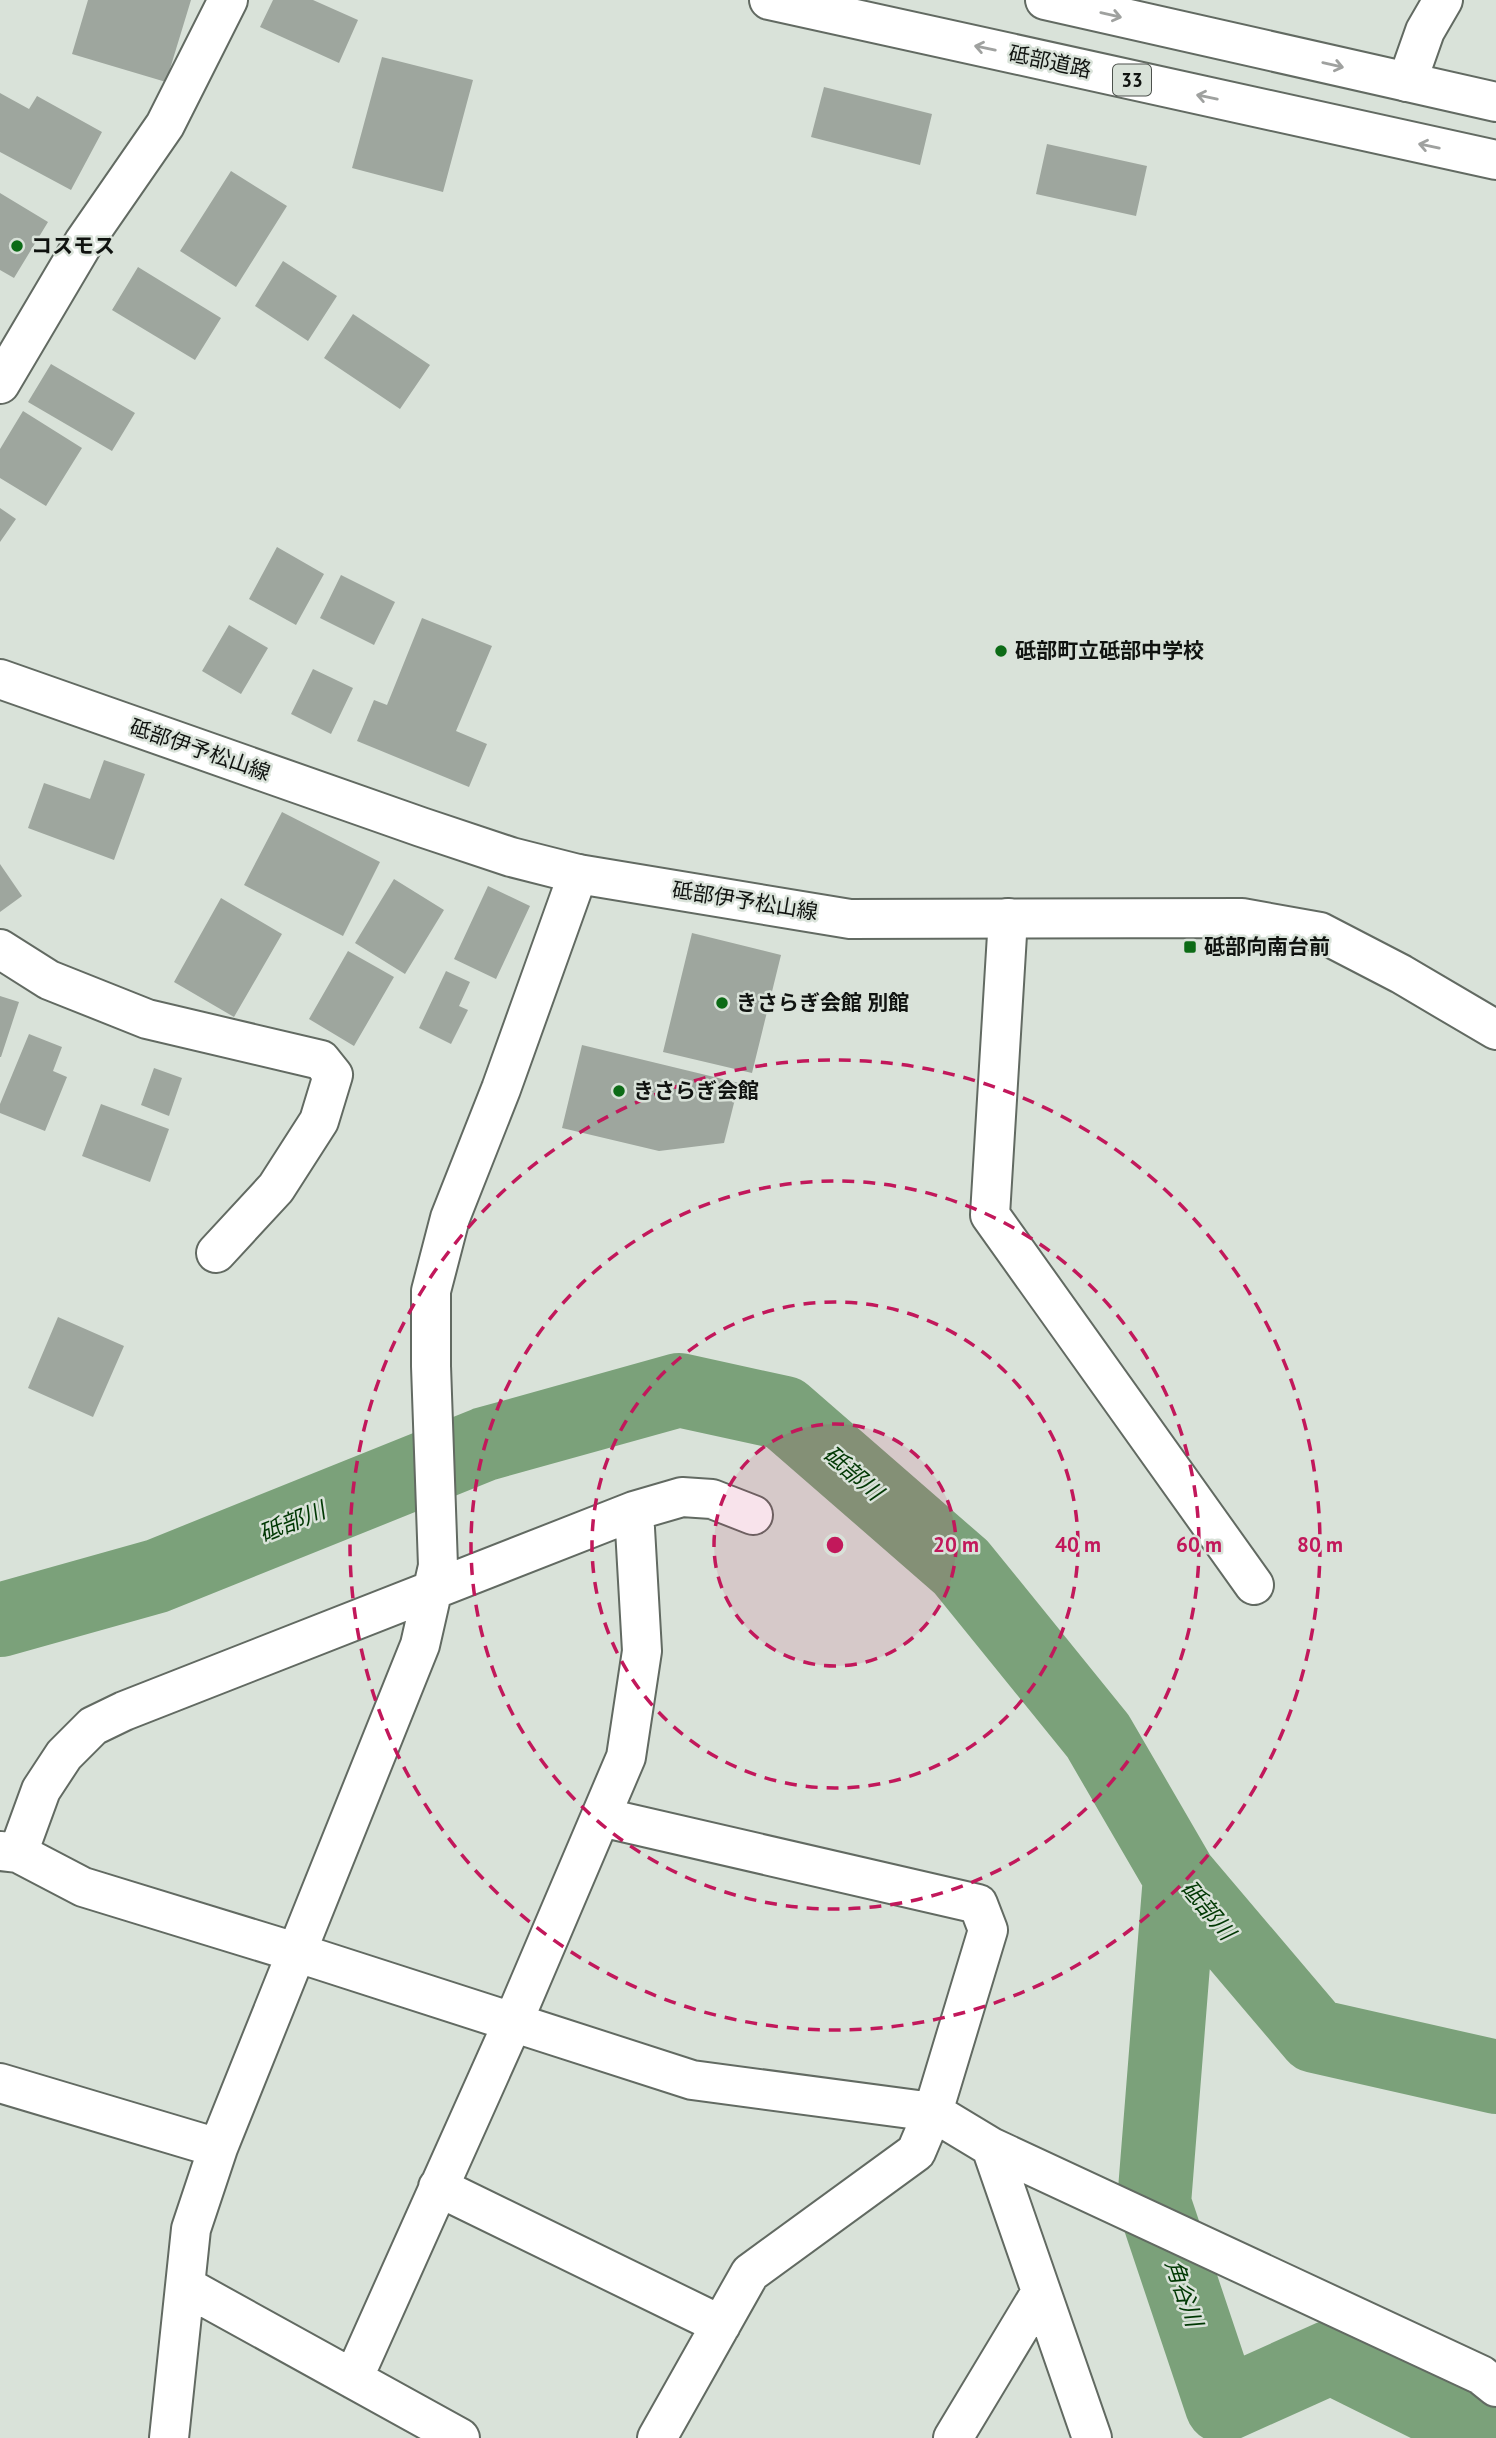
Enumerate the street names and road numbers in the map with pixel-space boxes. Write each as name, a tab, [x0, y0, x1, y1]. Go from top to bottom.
street label: 砥部道路	[1006, 40, 1094, 83]
road number: 33	[1113, 64, 1151, 96]
street label: 砥部伊予松山線	[126, 713, 274, 786]
street label: 砥部伊予松山線	[670, 876, 820, 925]

